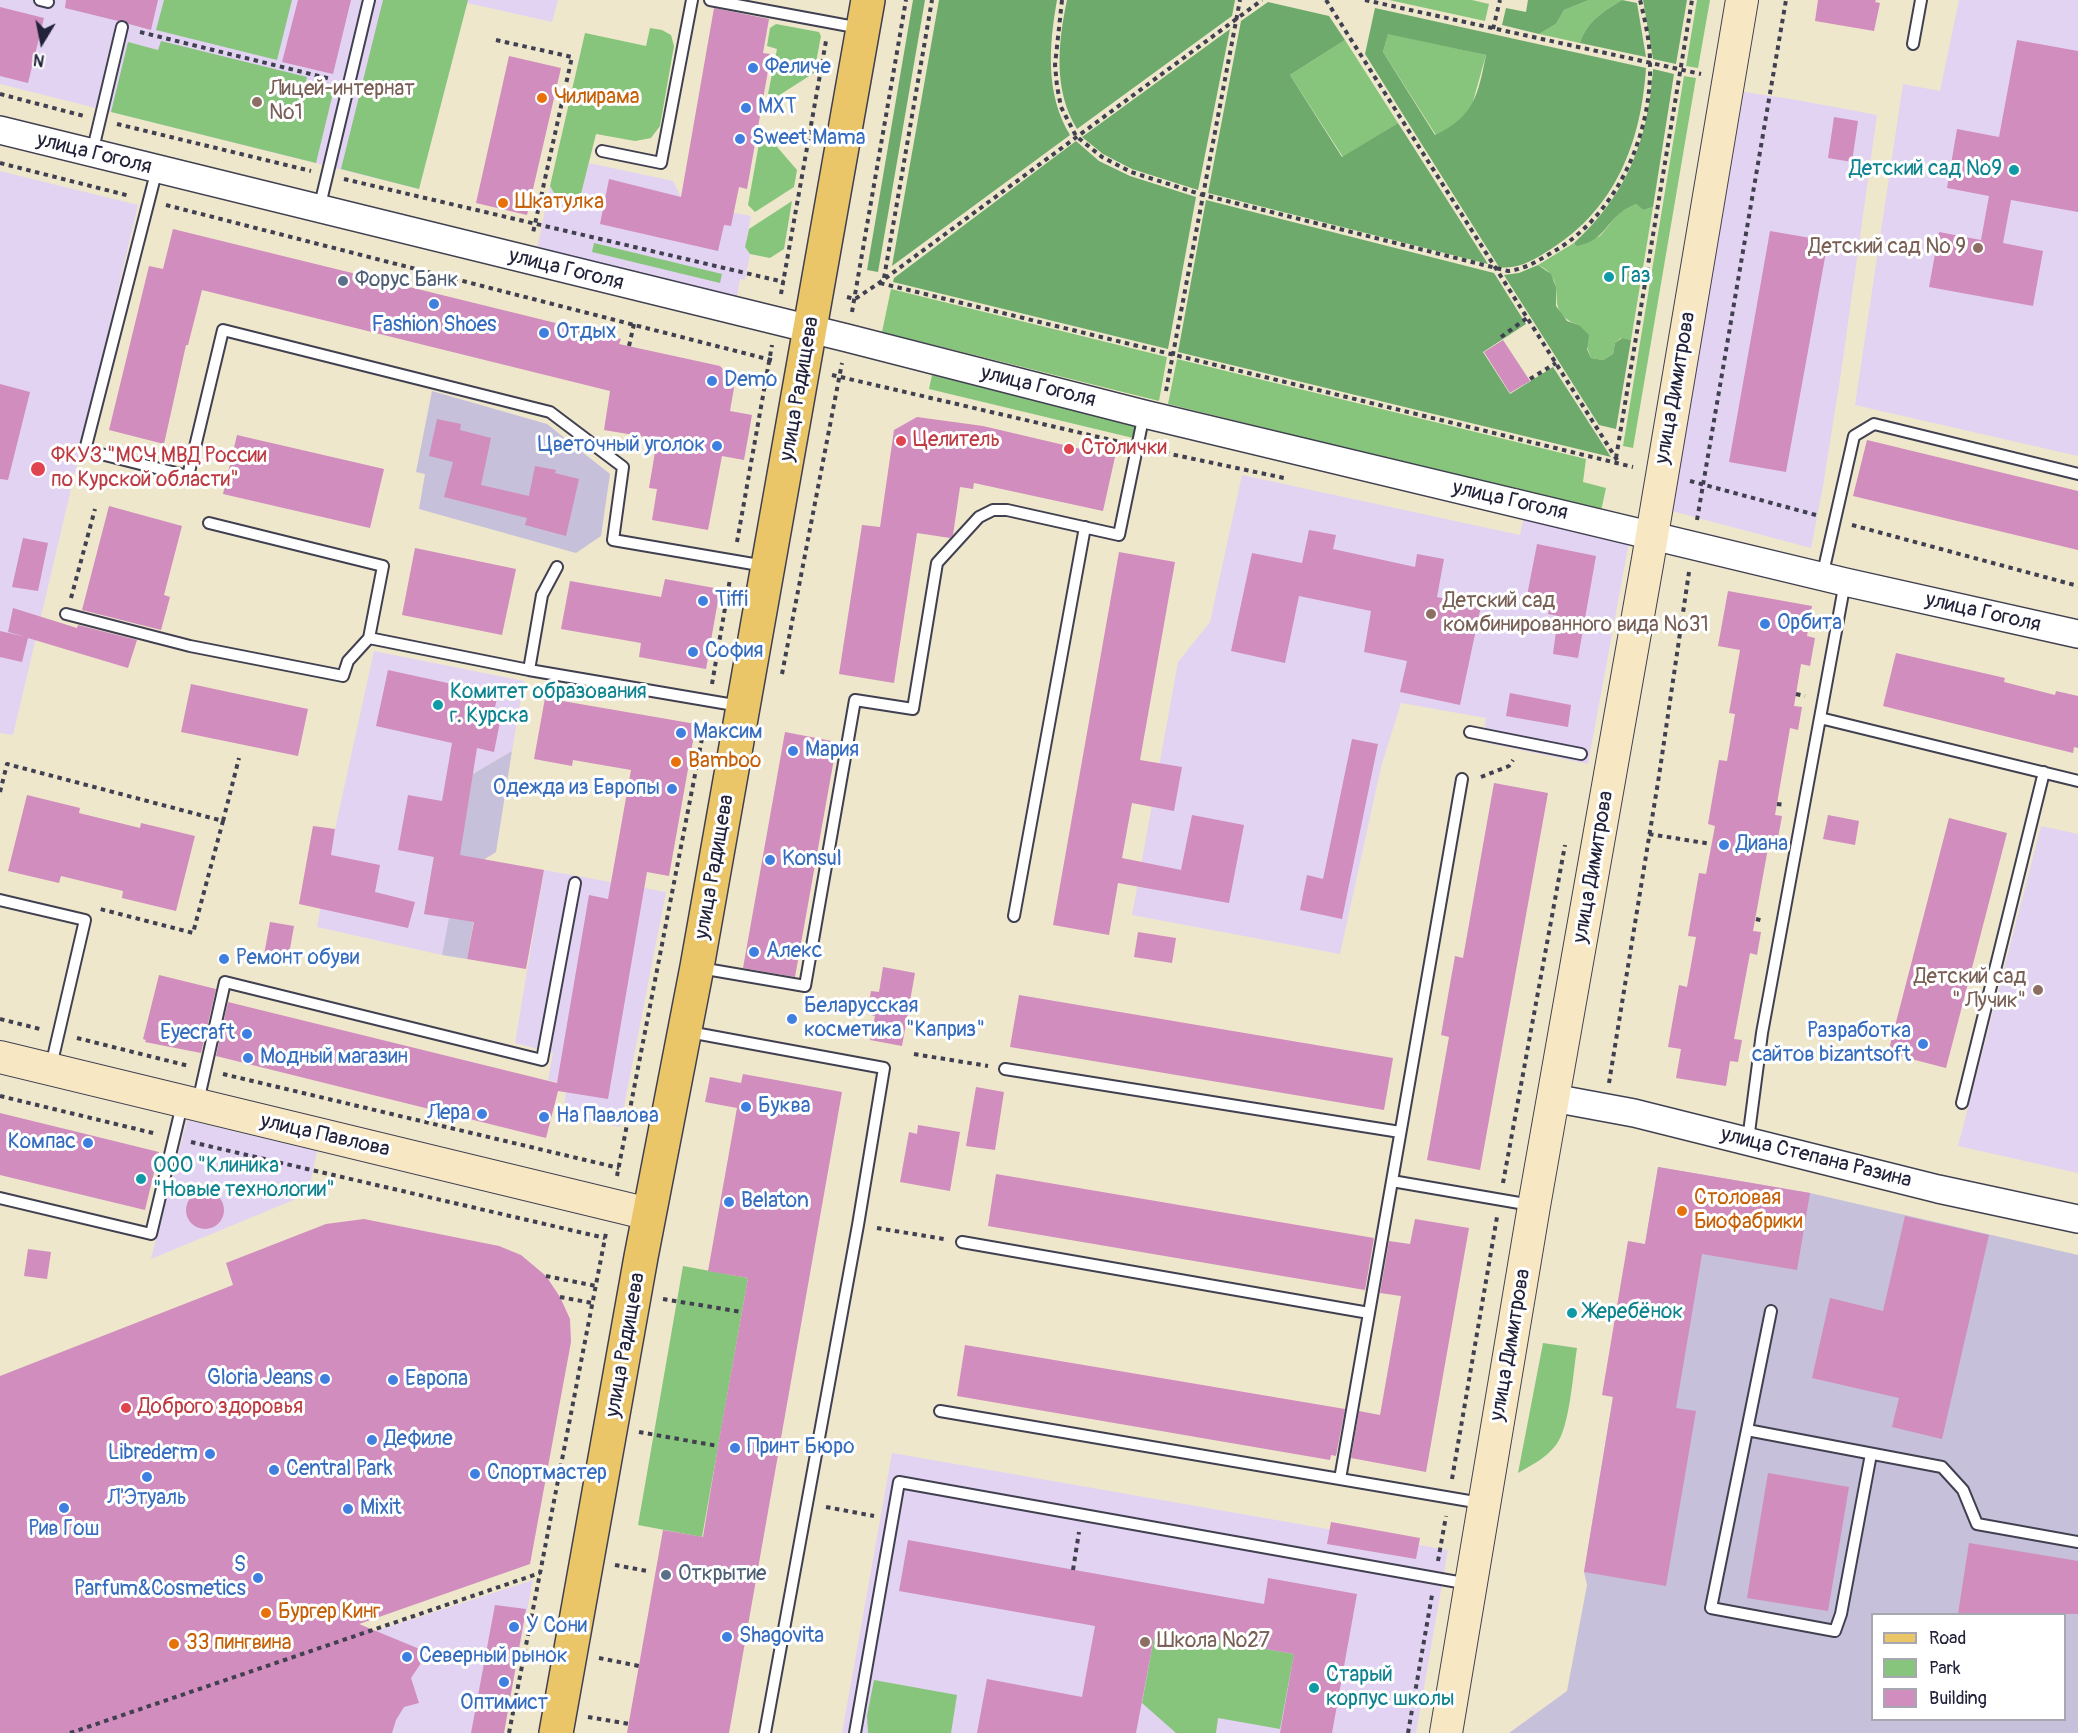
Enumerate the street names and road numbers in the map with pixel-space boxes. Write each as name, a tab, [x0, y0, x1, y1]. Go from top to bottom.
street label: улица Гоголя	[34, 128, 154, 180]
street label: улица Гоголя	[506, 244, 626, 296]
street label: улица Димитрова	[1650, 310, 1702, 466]
street label: улица Радищева	[775, 315, 825, 463]
street label: улица Гоголя	[978, 361, 1098, 413]
street label: улица Гоголя	[1450, 476, 1570, 526]
street label: улица Гоголя	[1923, 588, 2043, 638]
street label: улица Димитрова	[1568, 789, 1620, 945]
street label: улица Радищева	[690, 793, 740, 941]
street label: улица Павлова	[258, 1109, 392, 1163]
street label: улица Степана Разина	[1718, 1122, 1914, 1194]
street label: улица Димитрова	[1485, 1267, 1537, 1423]
street label: улица Радищева	[601, 1271, 651, 1419]

